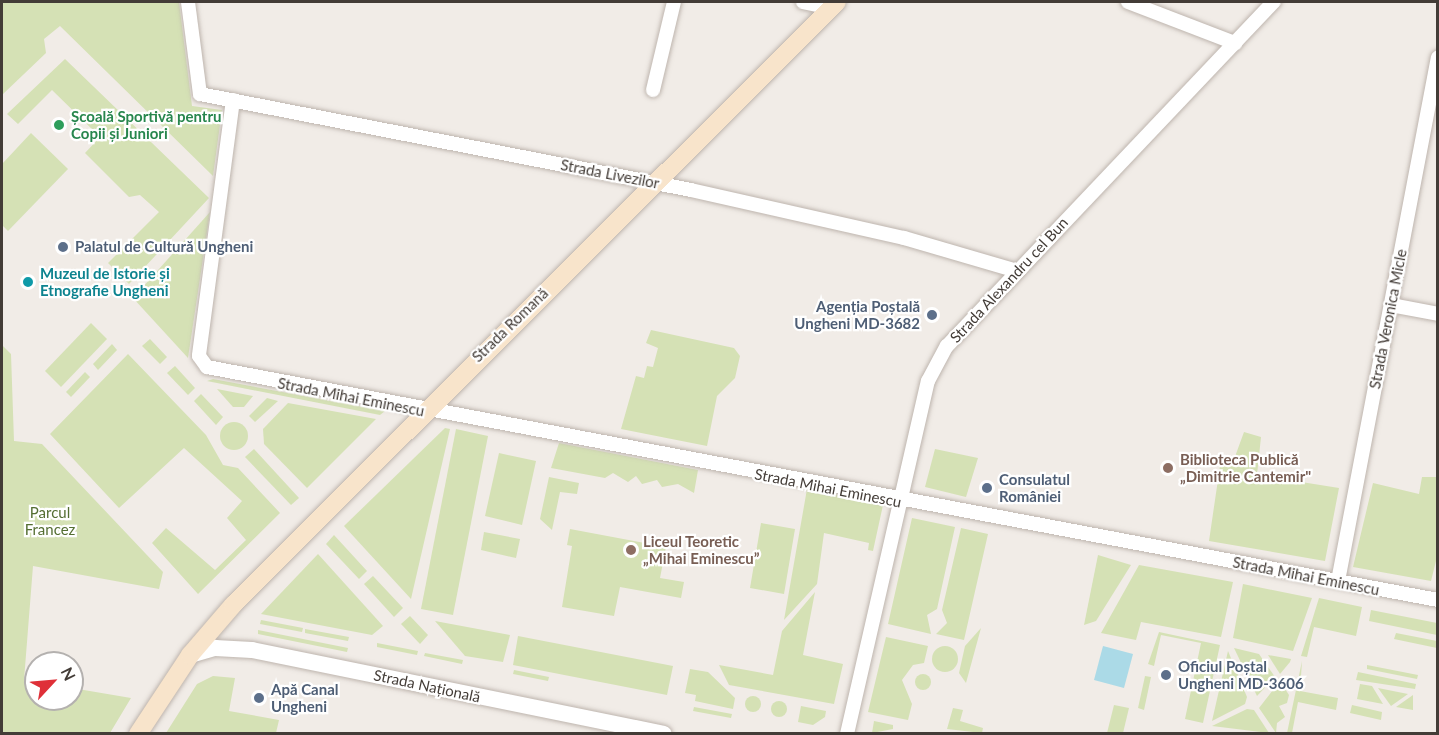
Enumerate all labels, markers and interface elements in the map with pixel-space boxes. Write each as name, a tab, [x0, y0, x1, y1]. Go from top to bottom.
place label: Școală Sportivă pentru Copii și Juniori	[71, 107, 221, 142]
marker: Școală Sportivă pentru Copii și Juniori	[52, 118, 66, 132]
street label: Strada Livezilor	[559, 156, 661, 192]
street label: Strada Alexandru cel Bun	[946, 213, 1072, 347]
place label: Palatul de Cultură Ungheni	[75, 238, 253, 256]
marker: Palatul de Cultură Ungheni	[56, 240, 70, 254]
street label: Strada Veronica Micle	[1366, 247, 1410, 391]
place label: Muzeul de Istorie și Etnografie Ungheni	[40, 264, 170, 299]
marker: Muzeul de Istorie și Etnografie Ungheni	[21, 275, 35, 289]
street label: Strada Romană	[468, 284, 552, 366]
place label: Agenția Poștală Ungheni MD-3682	[794, 297, 920, 332]
marker: Agenția Poștală Ungheni MD-3682	[925, 308, 939, 322]
street label: Strada Mihai Eminescu	[276, 374, 426, 420]
place label: Biblioteca Publică „Dimitrie Cantemir"	[1180, 450, 1311, 485]
marker: Biblioteca Publică „Dimitrie Cantemir"	[1161, 461, 1175, 475]
street label: Strada Mihai Eminescu	[753, 465, 903, 511]
place label: Consulatul României	[999, 470, 1070, 505]
marker: Consulatul României	[980, 481, 994, 495]
park label: Parcul Francez	[25, 503, 75, 538]
place label: Liceul Teoretic „Mihai Eminescu”	[643, 532, 760, 567]
marker: Liceul Teoretic „Mihai Eminescu”	[624, 543, 638, 557]
street label: Strada Mihai Eminescu	[1231, 553, 1381, 599]
north arrow	[24, 651, 84, 711]
place label: Oficiul Poștal Ungheni MD-3606	[1178, 657, 1304, 692]
text: N	[58, 664, 80, 683]
street label: Strada Națională	[372, 666, 482, 706]
marker: Oficiul Poștal Ungheni MD-3606	[1159, 668, 1173, 682]
place label: Apă Canal Ungheni	[271, 680, 339, 715]
marker: Apă Canal Ungheni	[252, 691, 266, 705]

